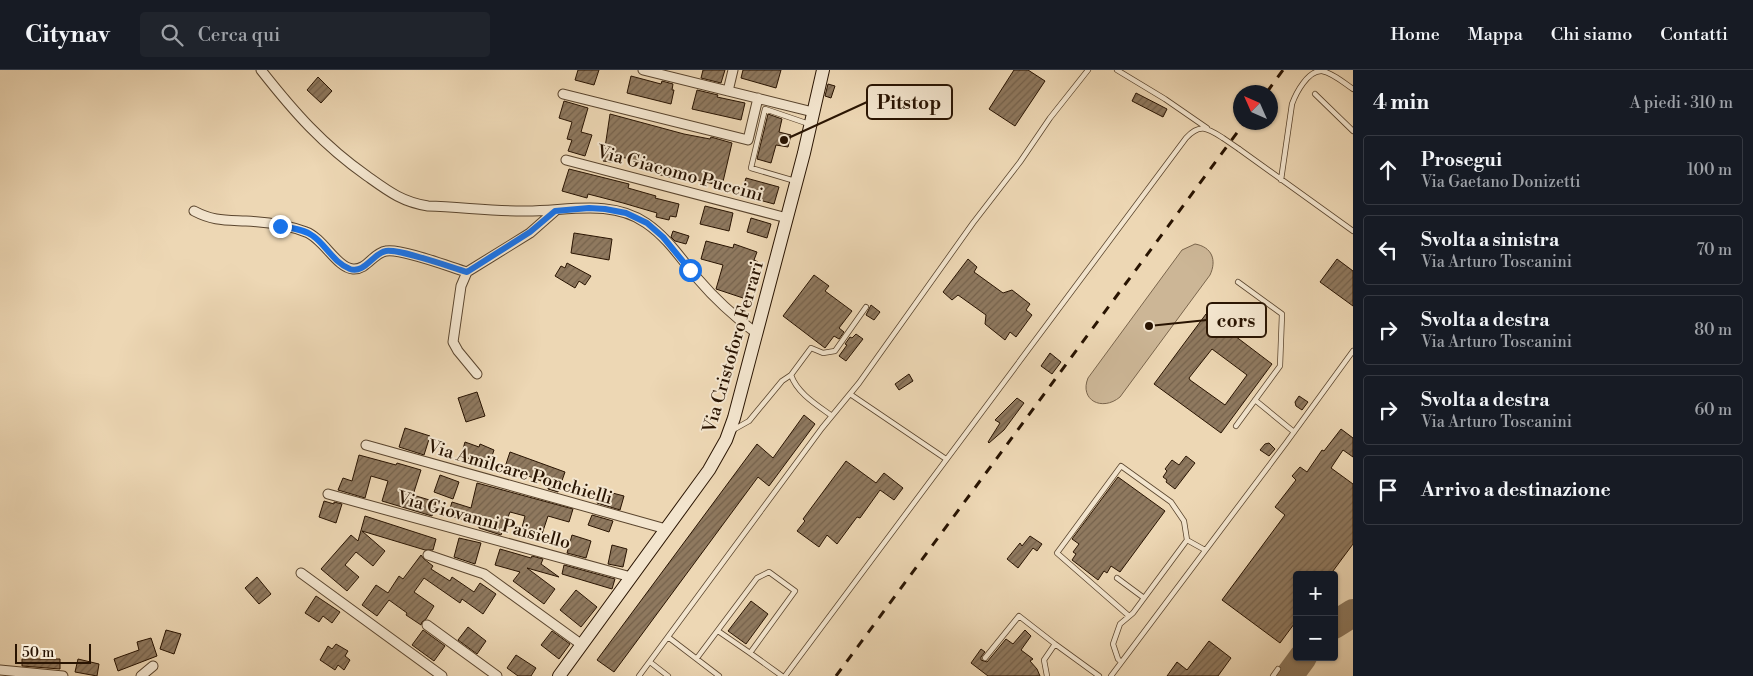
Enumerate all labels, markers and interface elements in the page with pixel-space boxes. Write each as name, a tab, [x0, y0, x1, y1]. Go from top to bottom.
search box	[140, 12, 490, 57]
text: Citynav	[25, 20, 110, 50]
icon: search	[158, 21, 186, 49]
text: Cerca qui	[198, 23, 280, 47]
text: Home	[1390, 23, 1440, 46]
text: Mappa	[1468, 23, 1523, 46]
text: Chi siamo	[1551, 23, 1632, 46]
text: Contatti	[1660, 23, 1728, 46]
callout: Pitstop	[867, 85, 952, 119]
north arrow	[1233, 85, 1278, 130]
text: 4 min	[1373, 90, 1429, 116]
text: Pitstop	[877, 91, 941, 115]
text: A piedi · 310 m	[1630, 93, 1733, 113]
street label: Via Giacomo Puccini	[593, 140, 766, 207]
text: Prosegui	[1421, 148, 1502, 172]
icon: ahead	[1374, 156, 1402, 184]
text: 100 m	[1687, 160, 1732, 180]
text: Via Gaetano Donizetti	[1421, 172, 1581, 192]
route end	[269, 215, 292, 238]
text: Svolta a sinistra	[1421, 228, 1559, 252]
icon: left	[1374, 236, 1402, 264]
text: 70 m	[1696, 240, 1732, 260]
text: Via Arturo Toscanini	[1421, 252, 1572, 272]
route start	[679, 259, 702, 282]
street label: Via Cristoforo Ferrari	[698, 259, 769, 437]
callout: cors	[1207, 303, 1266, 337]
text: Svolta a destra	[1421, 308, 1549, 332]
text: cors	[1217, 309, 1255, 333]
icon: right	[1374, 316, 1402, 344]
text: 80 m	[1694, 320, 1732, 340]
text: Via Arturo Toscanini	[1421, 332, 1572, 352]
text: Svolta a destra	[1421, 388, 1549, 412]
icon: right	[1374, 396, 1402, 424]
text: 60 m	[1694, 400, 1732, 420]
text: Via Arturo Toscanini	[1421, 412, 1572, 432]
street label: Via Amilcare Ponchielli	[424, 435, 615, 510]
icon: arrive	[1374, 476, 1402, 504]
text: Arrivo a destinazione	[1421, 478, 1611, 502]
street label: Via Giovanni Paisiello	[394, 486, 573, 555]
map controls	[1293, 571, 1338, 661]
button: +	[1293, 571, 1338, 616]
button: −	[1293, 616, 1338, 661]
scale bar	[15, 641, 91, 664]
text: 50 m	[22, 644, 54, 662]

